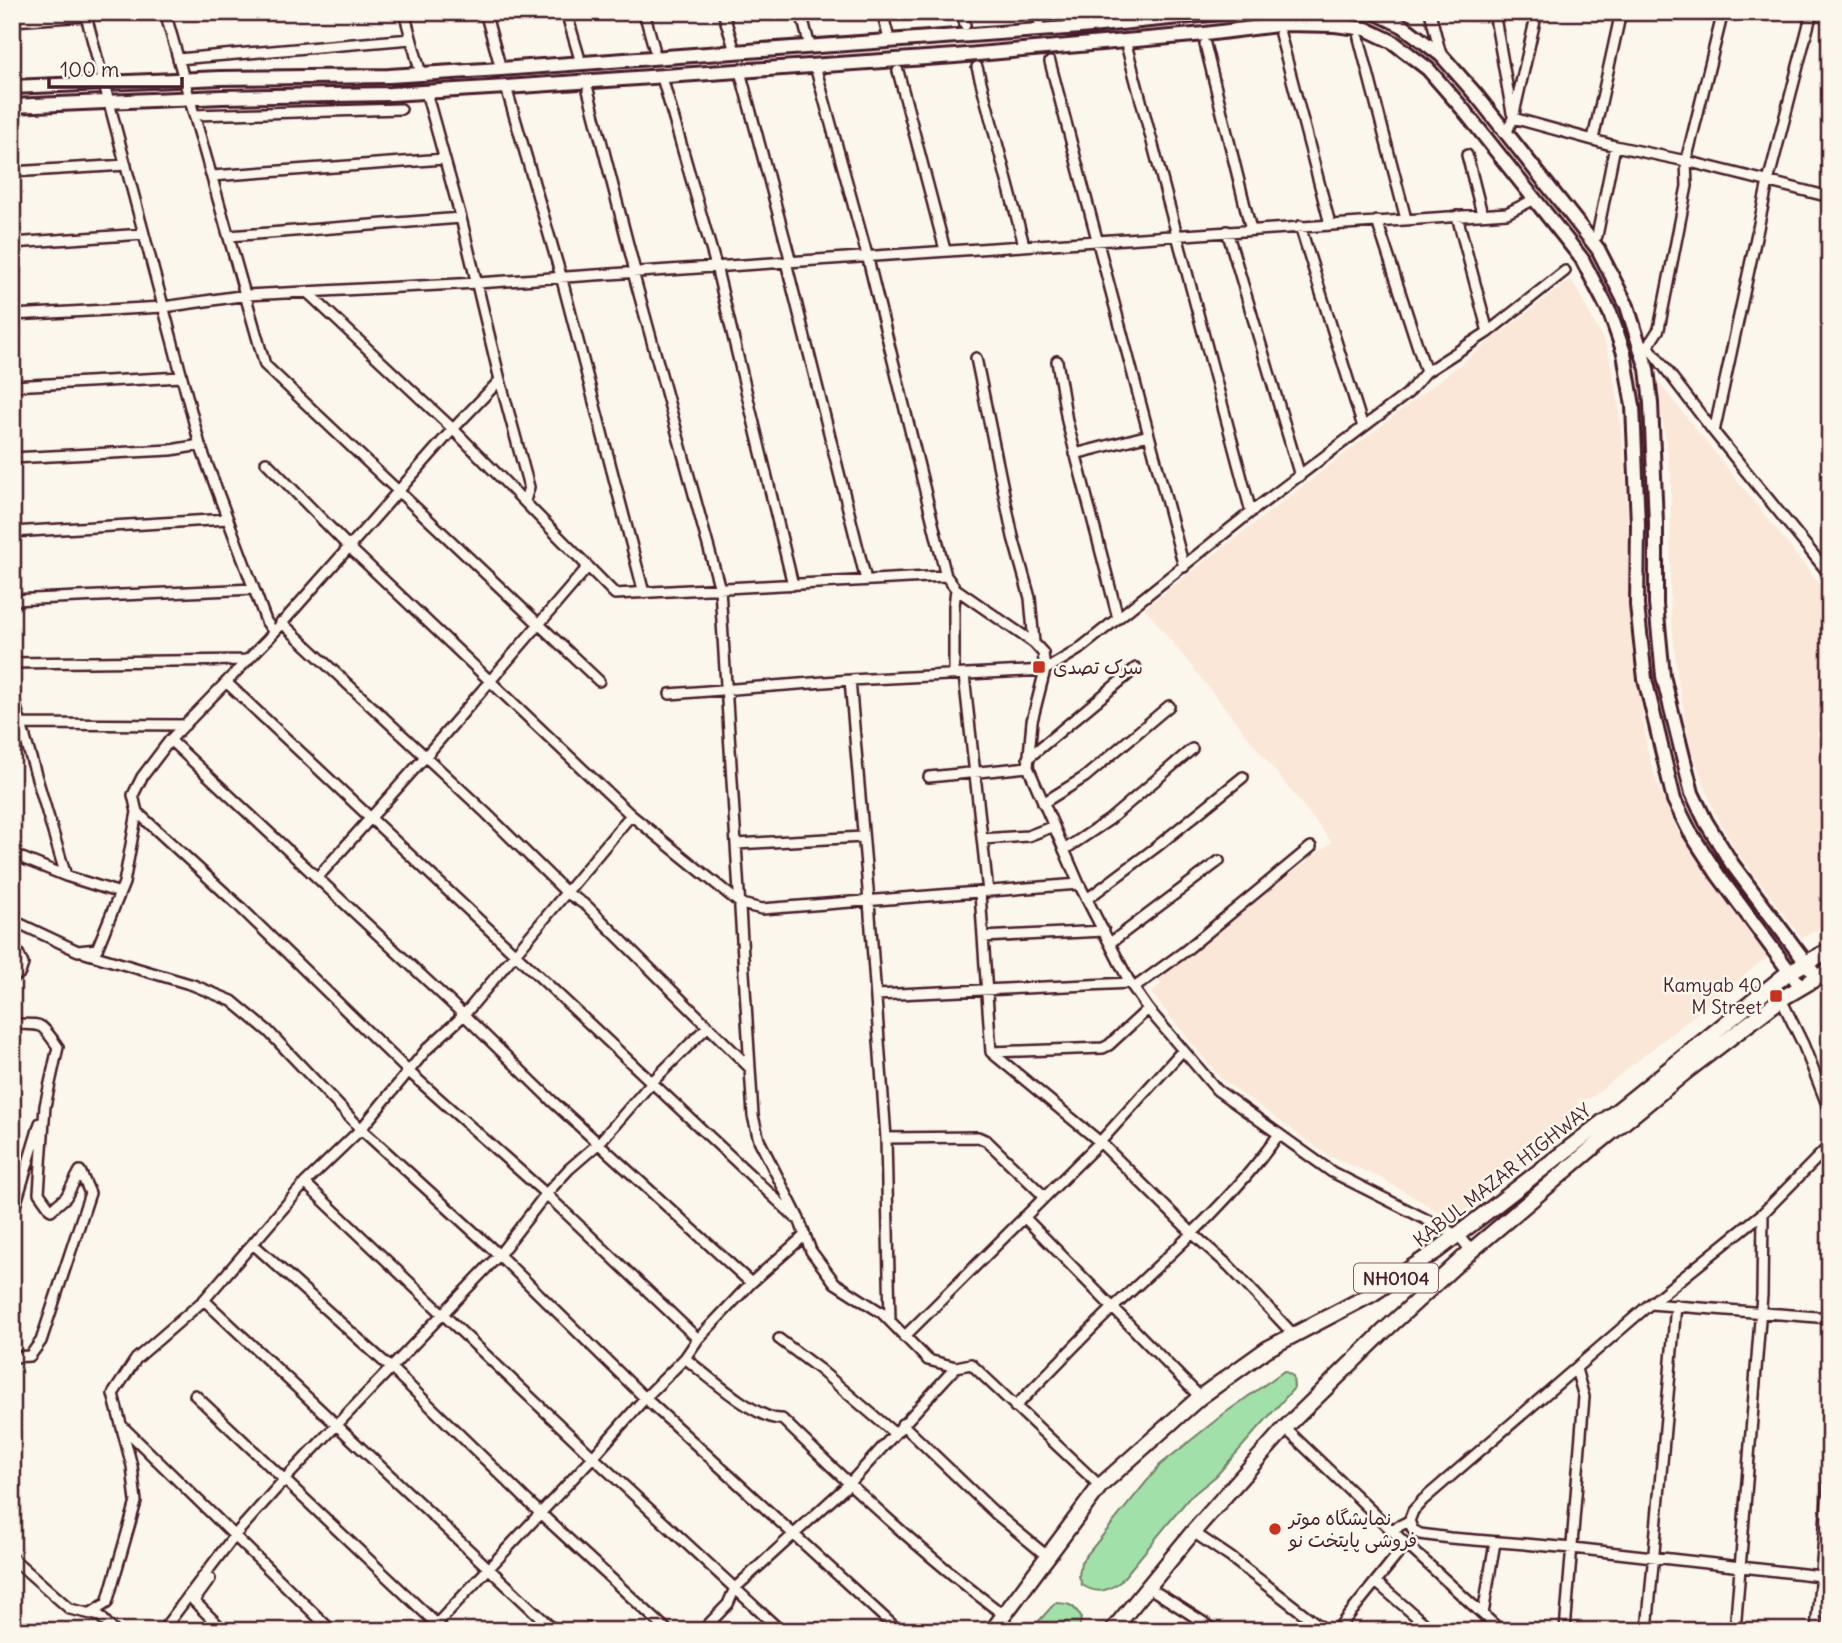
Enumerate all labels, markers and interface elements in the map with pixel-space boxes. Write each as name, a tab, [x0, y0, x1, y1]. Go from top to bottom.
scale bar	[49, 46, 182, 90]
text: 100 m	[60, 56, 119, 83]
place label: سرک تصدی	[1053, 655, 1143, 679]
marker: سرک تصدی	[1031, 659, 1047, 675]
place label: Kamyab 40 M Street	[1663, 973, 1762, 1019]
marker: Kamyab 40 M Street	[1768, 988, 1784, 1004]
street label: KABUL MAZAR HIGHWAY	[1408, 1098, 1596, 1252]
road number: NH0104	[1354, 1264, 1438, 1293]
place label: نمایشگاه موتر فروشی پایتخت نو	[1287, 1506, 1417, 1553]
marker: نمایشگاه موتر فروشی پایتخت نو	[1267, 1521, 1283, 1537]

